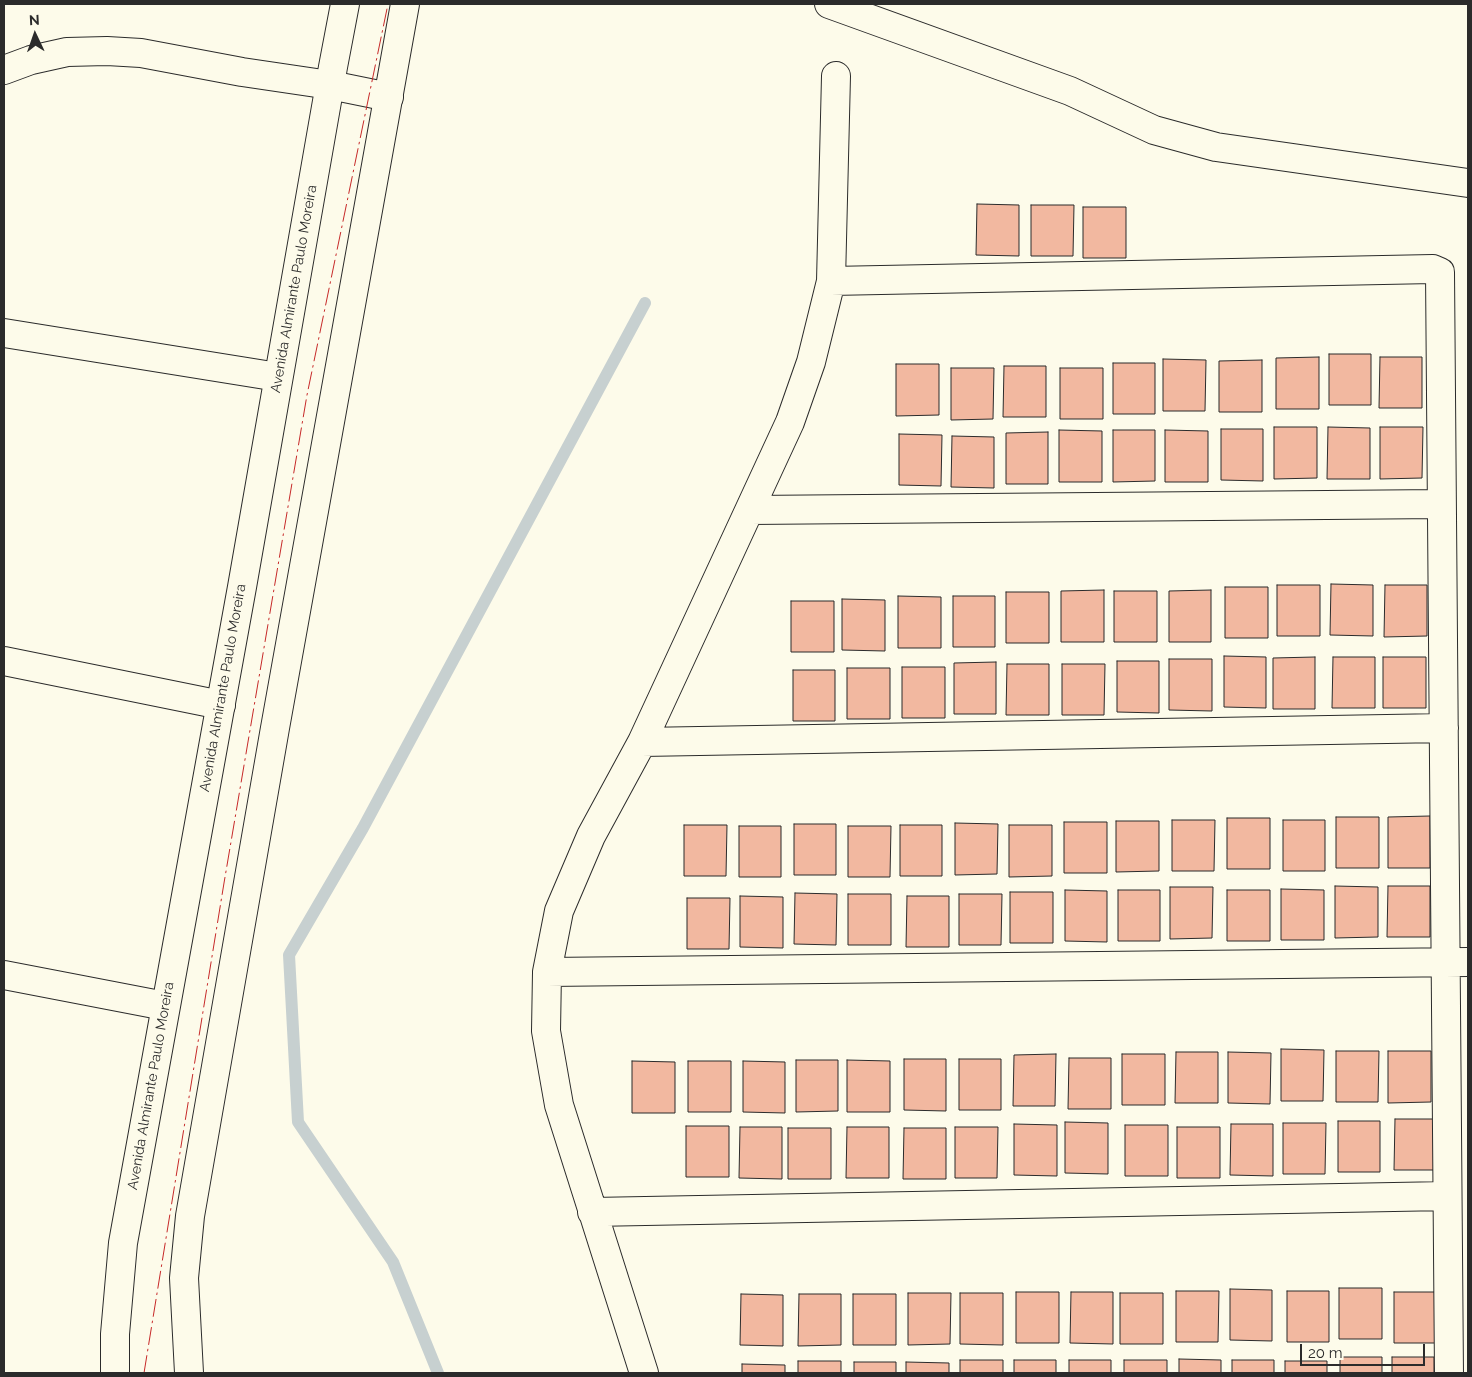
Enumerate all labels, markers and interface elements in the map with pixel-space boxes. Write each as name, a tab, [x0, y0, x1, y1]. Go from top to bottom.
north arrow	[10, 10, 60, 60]
text: N	[28, 12, 40, 28]
street label: Avenida Almirante Paulo Moreira	[267, 184, 321, 394]
street label: Avenida Almirante Paulo Moreira	[196, 583, 250, 793]
street label: Avenida Almirante Paulo Moreira	[124, 981, 178, 1191]
scale bar	[1302, 1334, 1427, 1366]
text: 20 m	[1308, 1344, 1343, 1362]

